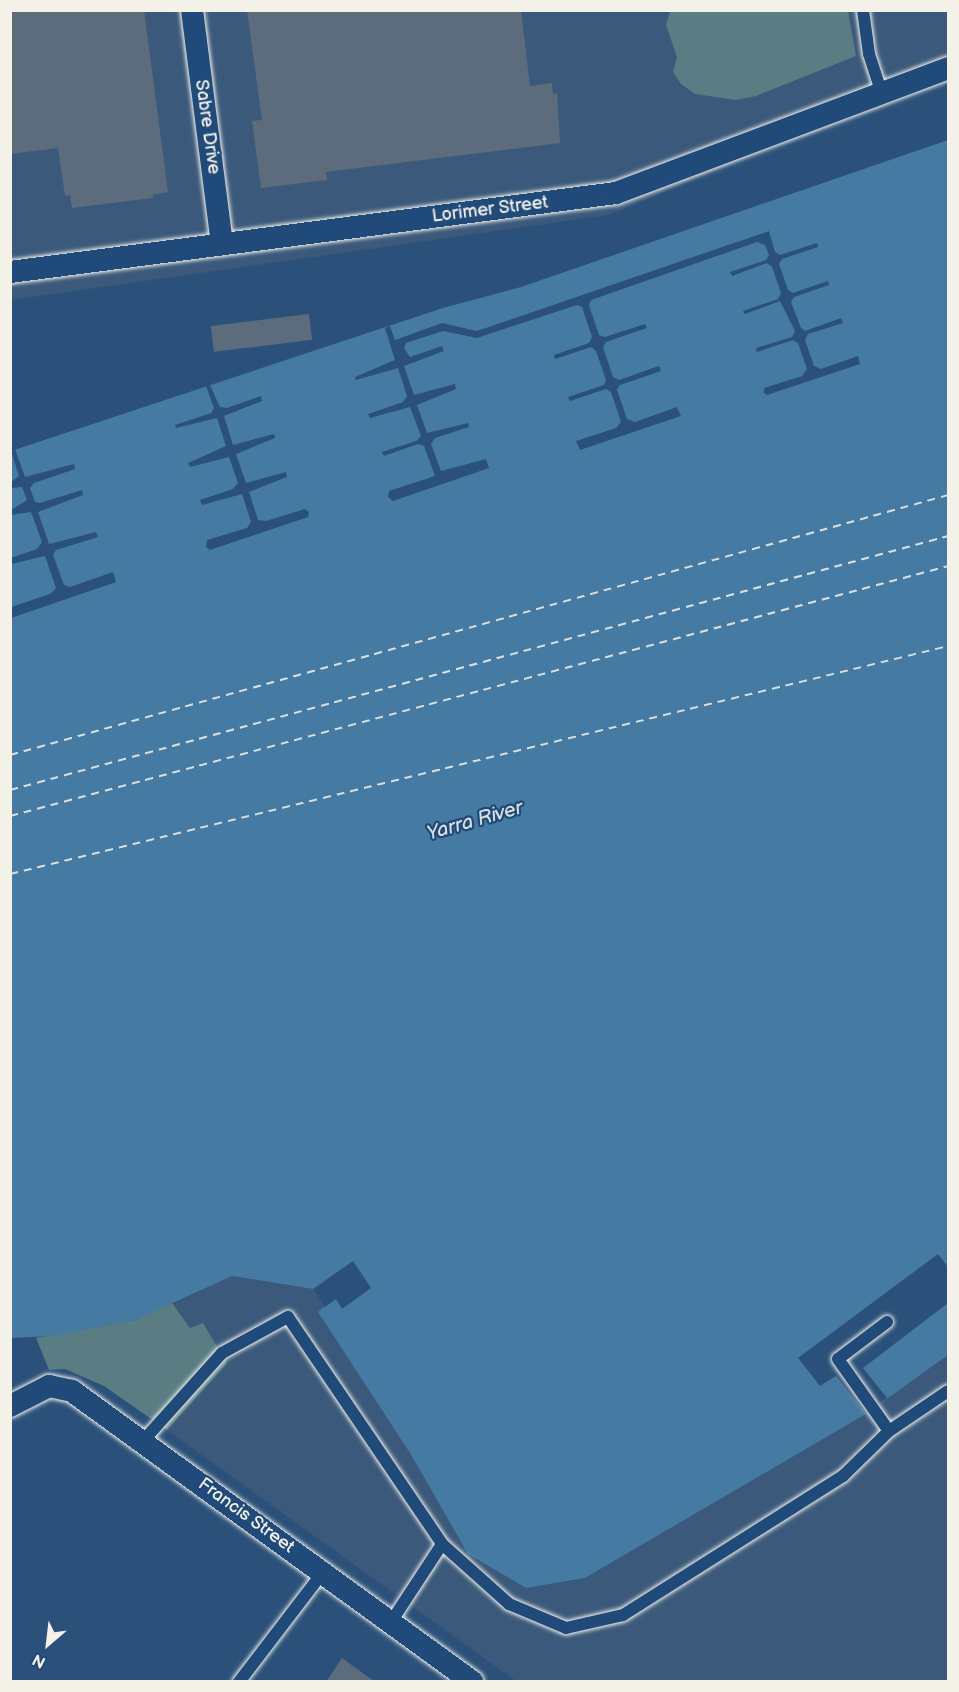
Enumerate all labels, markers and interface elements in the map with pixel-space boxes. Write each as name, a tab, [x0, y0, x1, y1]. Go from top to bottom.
street label: Sabre Drive	[190, 78, 224, 176]
street label: Lorimer Street	[431, 192, 549, 228]
water label: Yarra River	[424, 796, 526, 846]
street label: Francis Street	[193, 1474, 299, 1558]
north arrow	[18, 1614, 78, 1674]
text: N	[30, 1649, 49, 1672]

